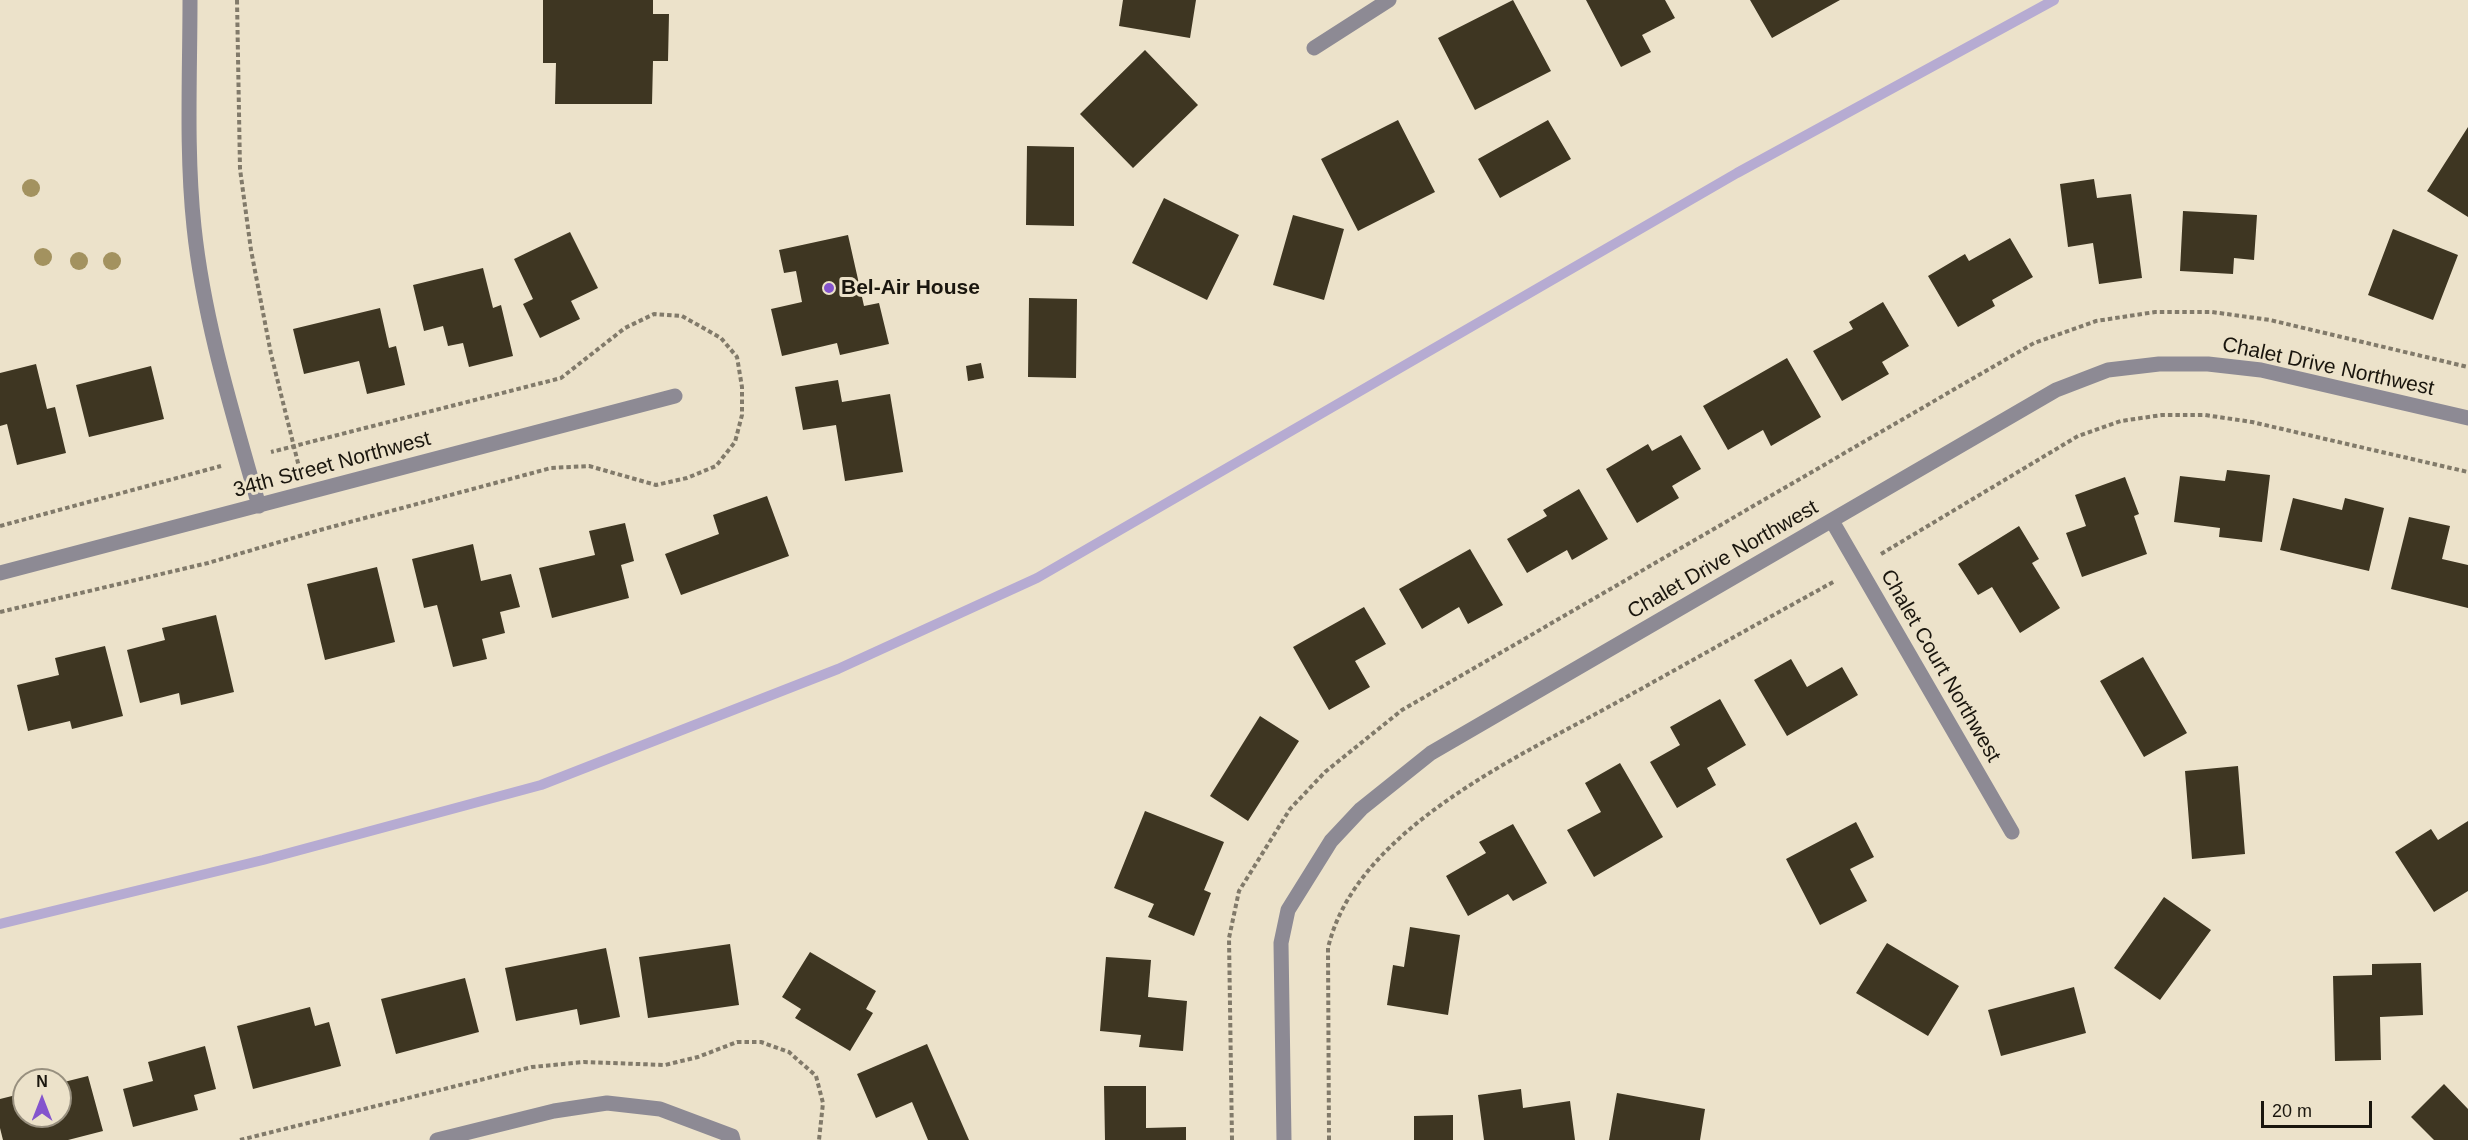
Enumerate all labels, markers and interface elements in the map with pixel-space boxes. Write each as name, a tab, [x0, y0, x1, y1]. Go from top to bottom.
place label: Bel-Air House	[841, 275, 980, 301]
marker: Bel-Air House	[822, 281, 836, 295]
street label: Chalet Drive Northwest	[2220, 332, 2436, 402]
street label: 34th Street Northwest	[231, 427, 433, 503]
street label: Chalet Drive Northwest	[1623, 495, 1823, 625]
street label: Chalet Court Northwest	[1875, 565, 2005, 767]
north arrow	[12, 1068, 72, 1128]
text: N	[36, 1073, 48, 1090]
scale bar	[2264, 1089, 2375, 1127]
text: 20 m	[2272, 1101, 2312, 1121]

